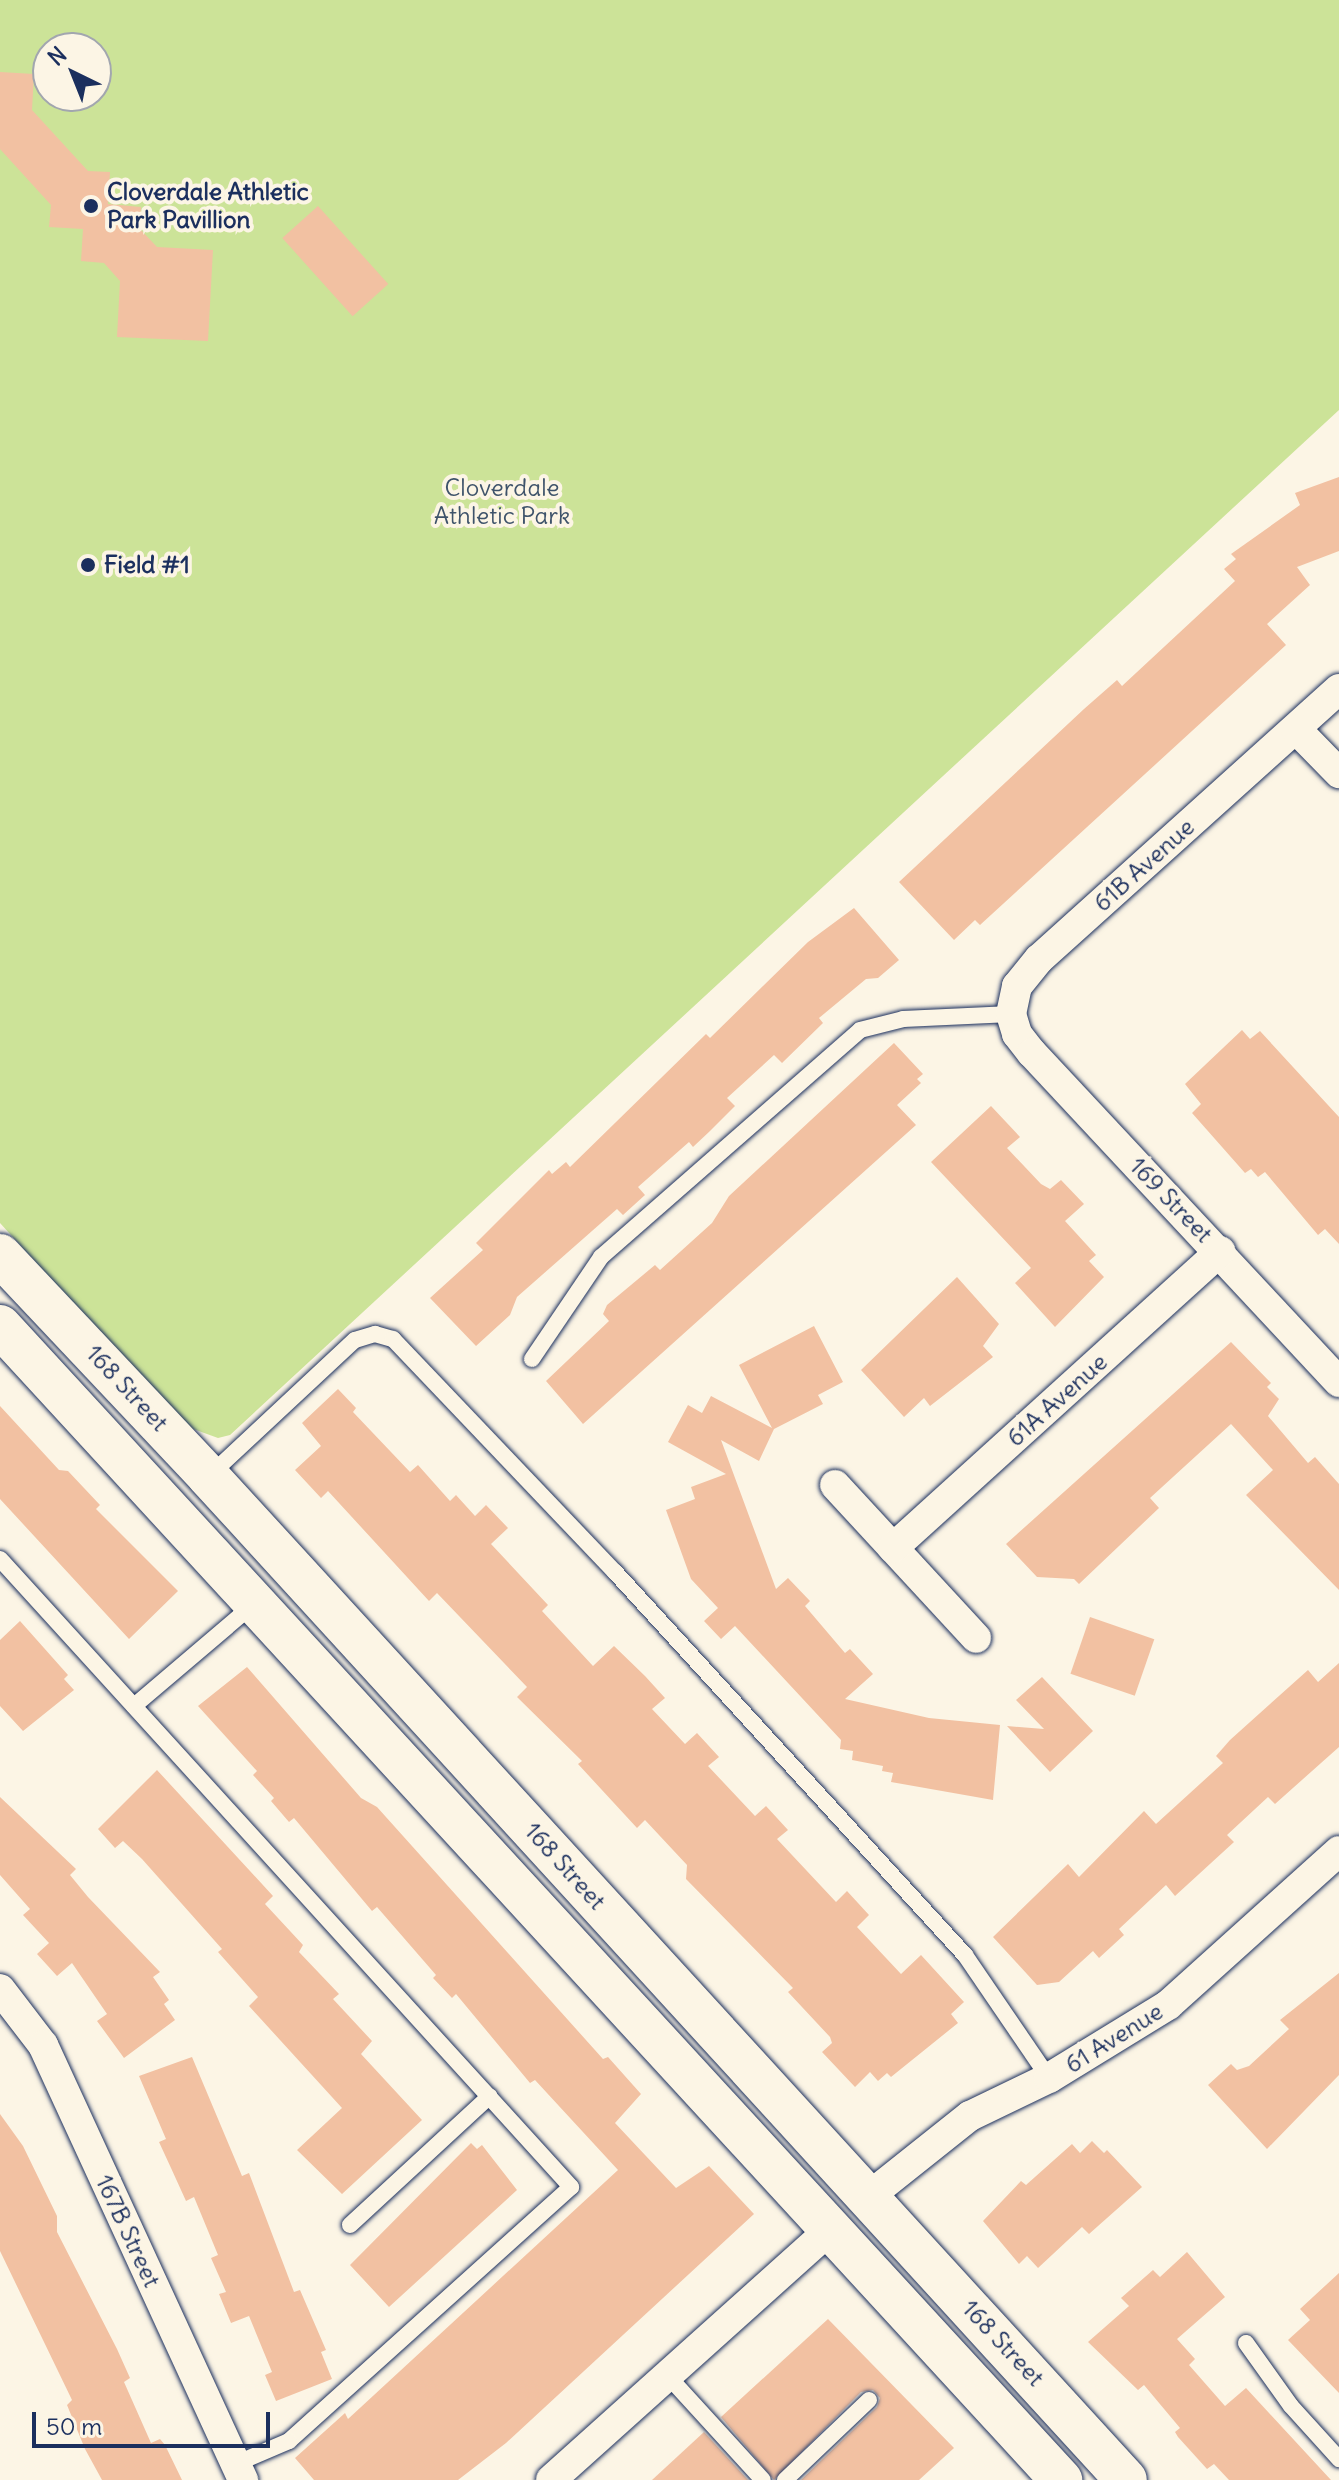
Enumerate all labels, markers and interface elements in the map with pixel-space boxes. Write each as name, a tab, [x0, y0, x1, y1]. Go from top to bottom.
north arrow	[32, 32, 112, 112]
text: N	[42, 40, 72, 71]
place label: Cloverdale Athletic Park Pavillion	[107, 178, 309, 234]
marker: Cloverdale Athletic Park Pavillion	[82, 197, 100, 215]
park label: Cloverdale Athletic Park	[434, 474, 570, 530]
place label: Field #1	[104, 551, 190, 579]
marker: Field #1	[79, 556, 97, 574]
street label: 61B Avenue	[1088, 812, 1200, 918]
street label: 169 Street	[1123, 1152, 1219, 1248]
street label: 168 Street	[80, 1339, 174, 1437]
street label: 61A Avenue	[1001, 1347, 1113, 1453]
street label: 168 Street	[519, 1817, 611, 1915]
street label: 61 Avenue	[1060, 1997, 1168, 2079]
street label: 167B Street	[89, 2170, 167, 2292]
street label: 168 Street	[956, 2294, 1050, 2392]
scale bar	[36, 2396, 274, 2446]
text: 50 m	[46, 2411, 102, 2441]

